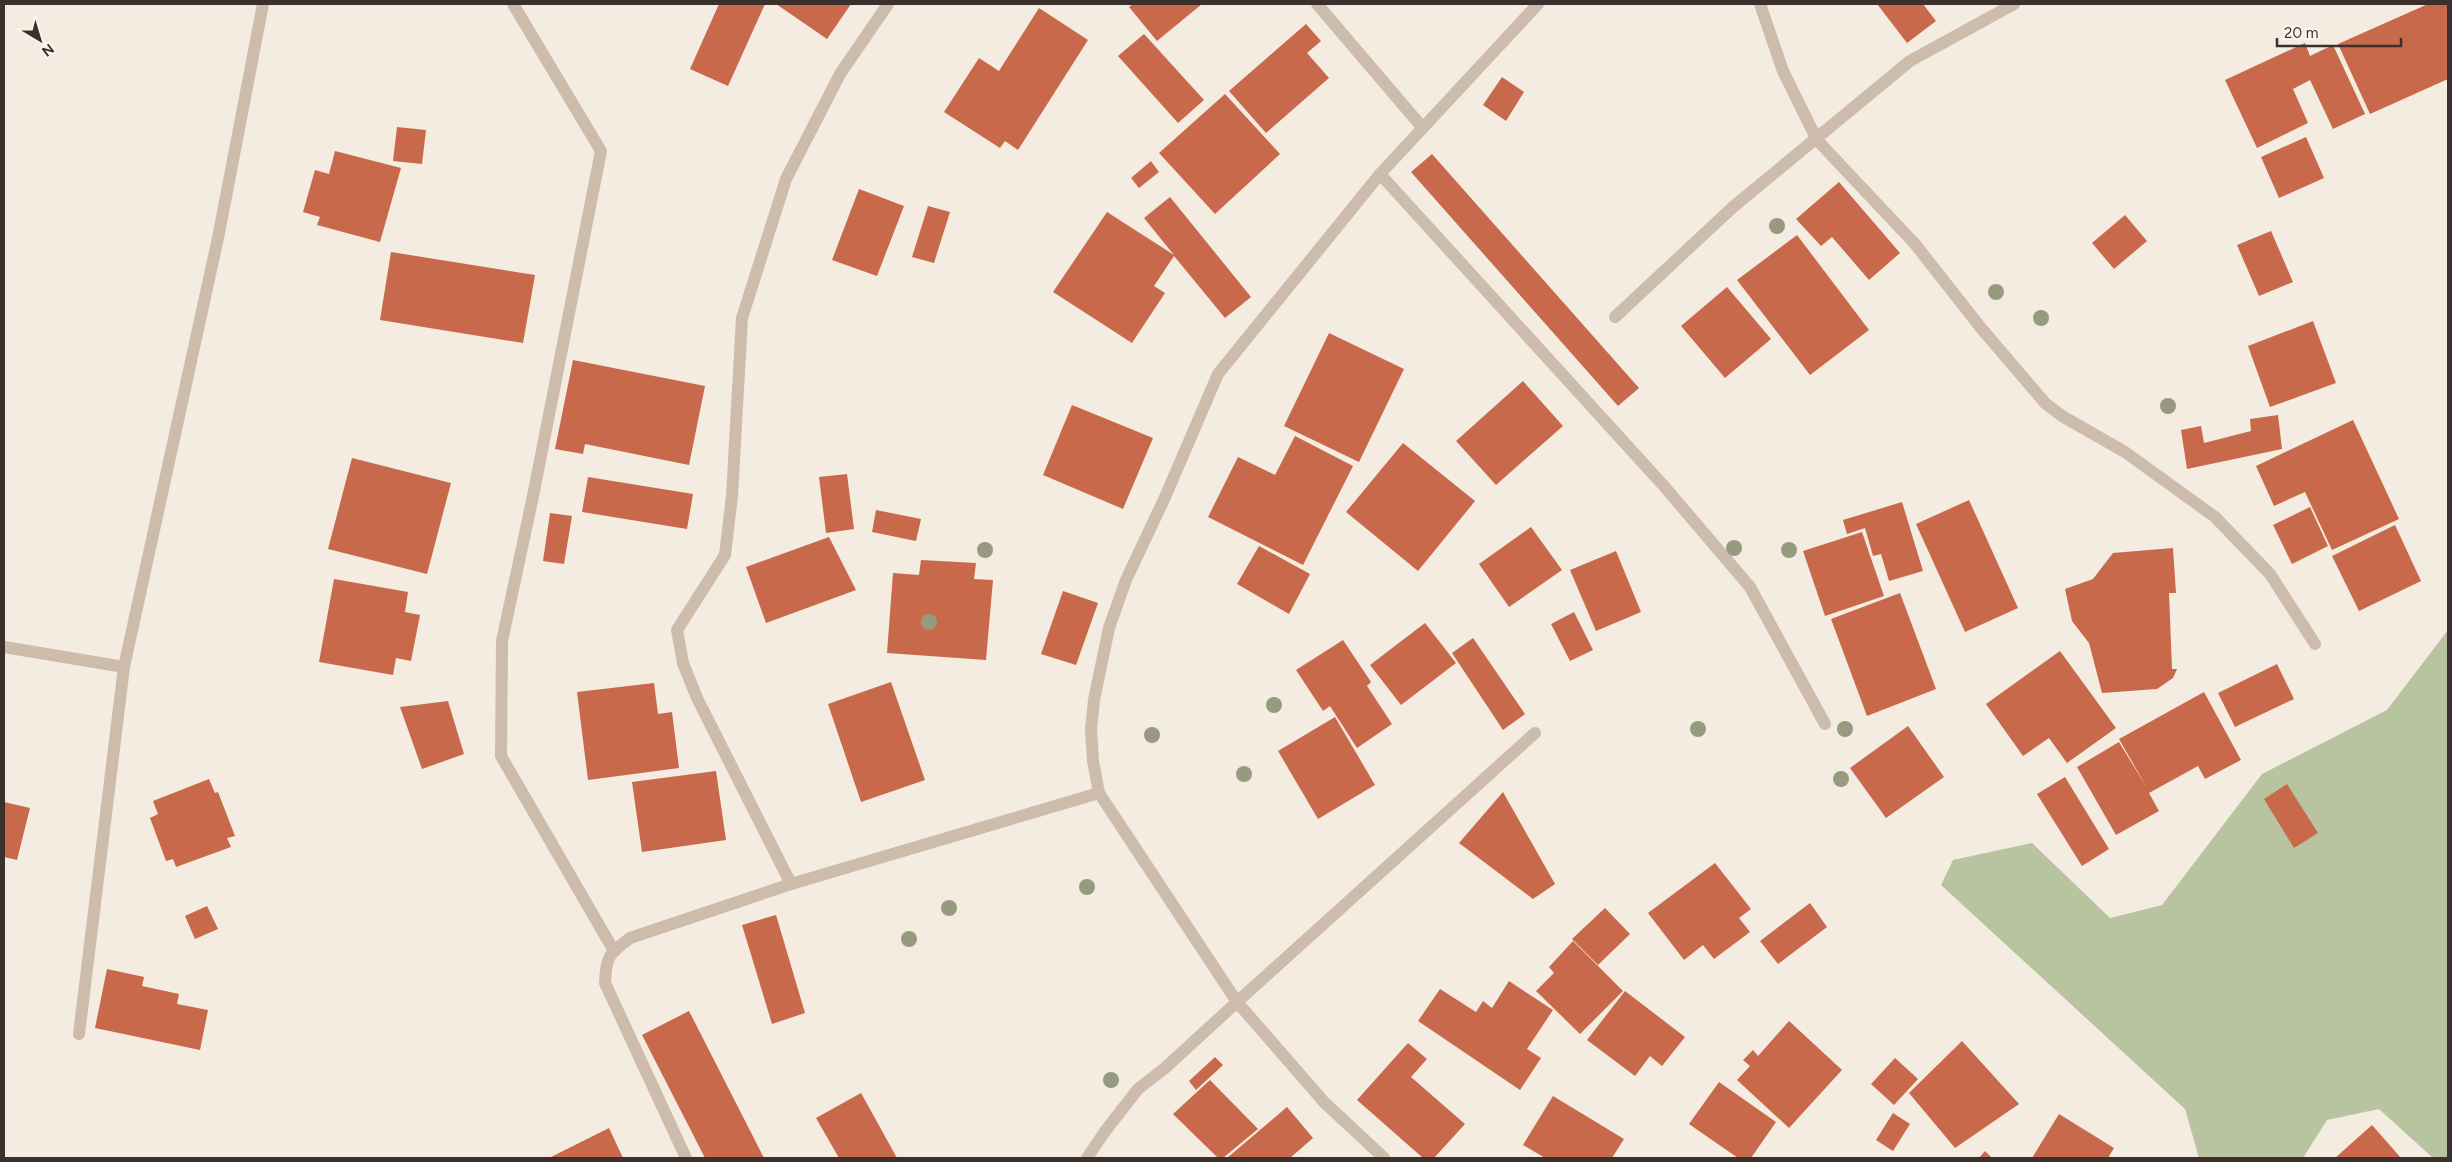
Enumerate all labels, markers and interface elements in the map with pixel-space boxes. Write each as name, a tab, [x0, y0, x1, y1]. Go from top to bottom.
north arrow	[15, 15, 65, 65]
scale bar	[2277, 15, 2401, 47]
text: 20 m	[2284, 24, 2318, 42]
text: N	[38, 40, 57, 60]

